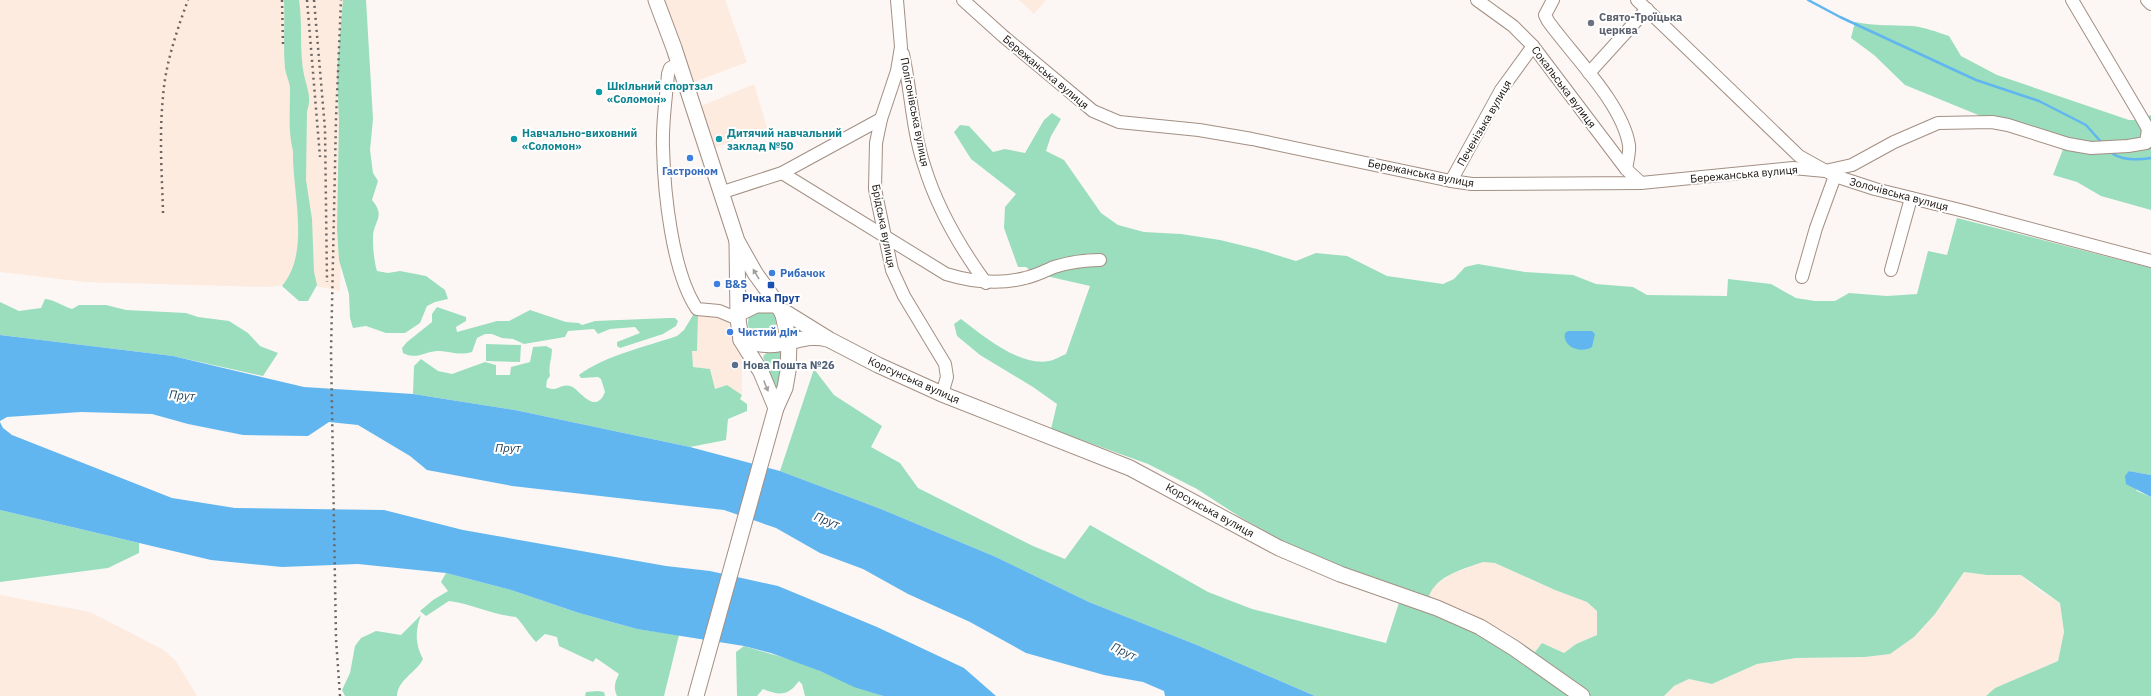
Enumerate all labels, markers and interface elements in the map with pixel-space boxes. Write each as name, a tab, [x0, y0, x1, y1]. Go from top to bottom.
place label: Свято-Троїцька церква	[1599, 10, 1682, 37]
marker: Свято-Троїцька церква	[1586, 18, 1596, 28]
street label: Бережанська вулиця	[1000, 32, 1092, 112]
street label: Сокальська вулиця	[1529, 43, 1599, 131]
street label: Полігонівська вулиця	[898, 56, 932, 168]
street label: Печенізька вулиця	[1454, 77, 1514, 169]
place label: Шкільний спортзал «Соломон»	[607, 79, 713, 106]
marker: Шкільний спортзал «Соломон»	[594, 87, 604, 97]
place label: Навчально-виховний «Соломон»	[522, 126, 637, 153]
place label: Дитячий навчальний заклад №50	[727, 126, 842, 153]
marker: Навчально-виховний «Соломон»	[509, 134, 519, 144]
marker: Дитячий навчальний заклад №50	[714, 134, 724, 144]
marker: Гастроном	[685, 153, 695, 163]
street label: Бережанська вулиця	[1367, 156, 1475, 190]
street label: Бережанська вулиця	[1690, 162, 1798, 186]
place label: Гастроном	[662, 164, 718, 178]
street label: Золочівська вулиця	[1848, 174, 1950, 214]
street label: Брідська вулиця	[869, 183, 899, 269]
place label: Рибачок	[780, 266, 826, 280]
one-way arrow	[752, 268, 759, 280]
marker: Рибачок	[767, 268, 777, 278]
place label: B&S	[725, 277, 747, 291]
marker: B&S	[712, 279, 722, 289]
marker: Річка Прут	[766, 280, 776, 290]
place label: Річка Прут	[742, 291, 800, 305]
place label: Чистий дім	[738, 325, 798, 339]
marker: Чистий дім	[725, 327, 735, 337]
street label: Корсунська вулиця	[866, 353, 962, 407]
place label: Нова Пошта №26	[743, 358, 835, 372]
marker: Нова Пошта №26	[730, 360, 740, 370]
one-way arrow	[764, 380, 770, 392]
water label: Прут	[169, 387, 196, 403]
water label: Прут	[495, 440, 522, 455]
street label: Корсунська вулиця	[1163, 480, 1257, 540]
water label: Прут	[812, 508, 842, 532]
water label: Прут	[1109, 639, 1139, 663]

